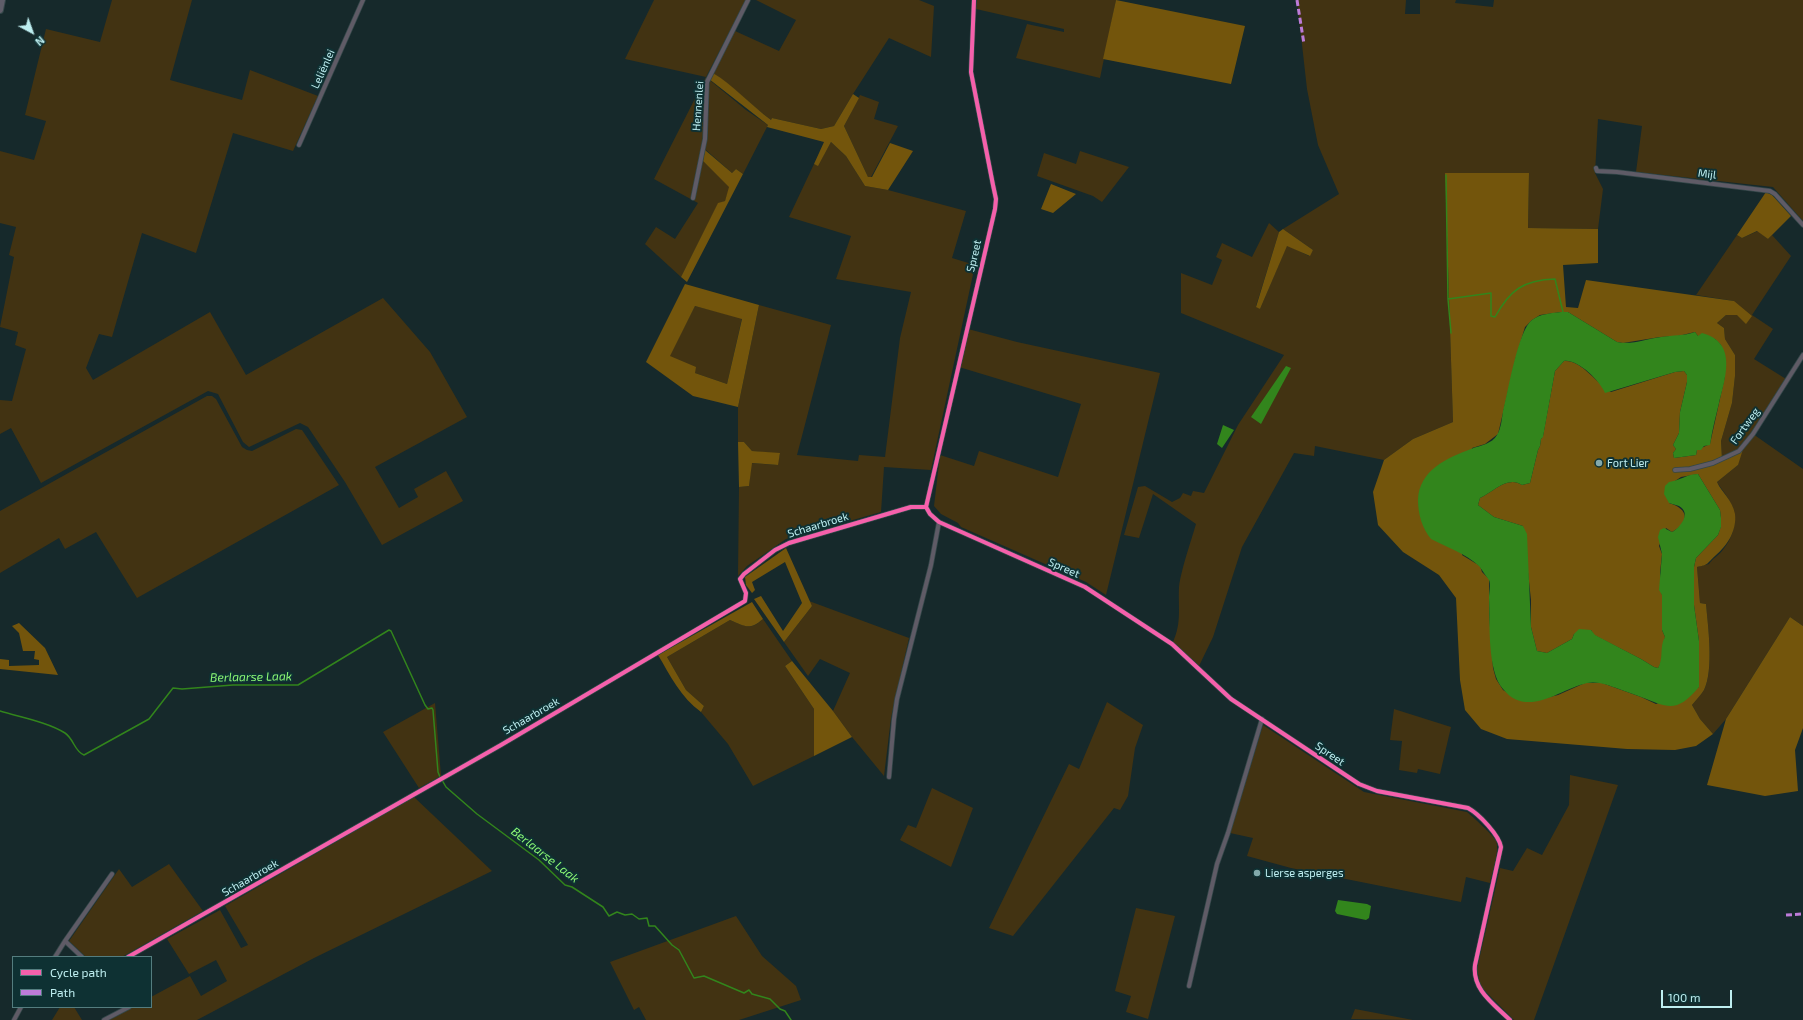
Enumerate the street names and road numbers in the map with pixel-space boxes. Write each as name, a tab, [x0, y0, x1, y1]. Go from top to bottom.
street label: Leliënlei	[308, 47, 338, 91]
street label: Hennenlei	[690, 80, 706, 132]
street label: Mijl	[1697, 166, 1717, 182]
street label: Spreet	[964, 239, 984, 273]
street label: Fortweg	[1727, 405, 1763, 447]
street label: Schaarbroek	[786, 510, 850, 540]
street label: Spreet	[1046, 555, 1082, 581]
street label: Schaarbroek	[501, 695, 561, 737]
street label: Spreet	[1313, 739, 1347, 769]
street label: Schaarbroek	[220, 857, 280, 899]

